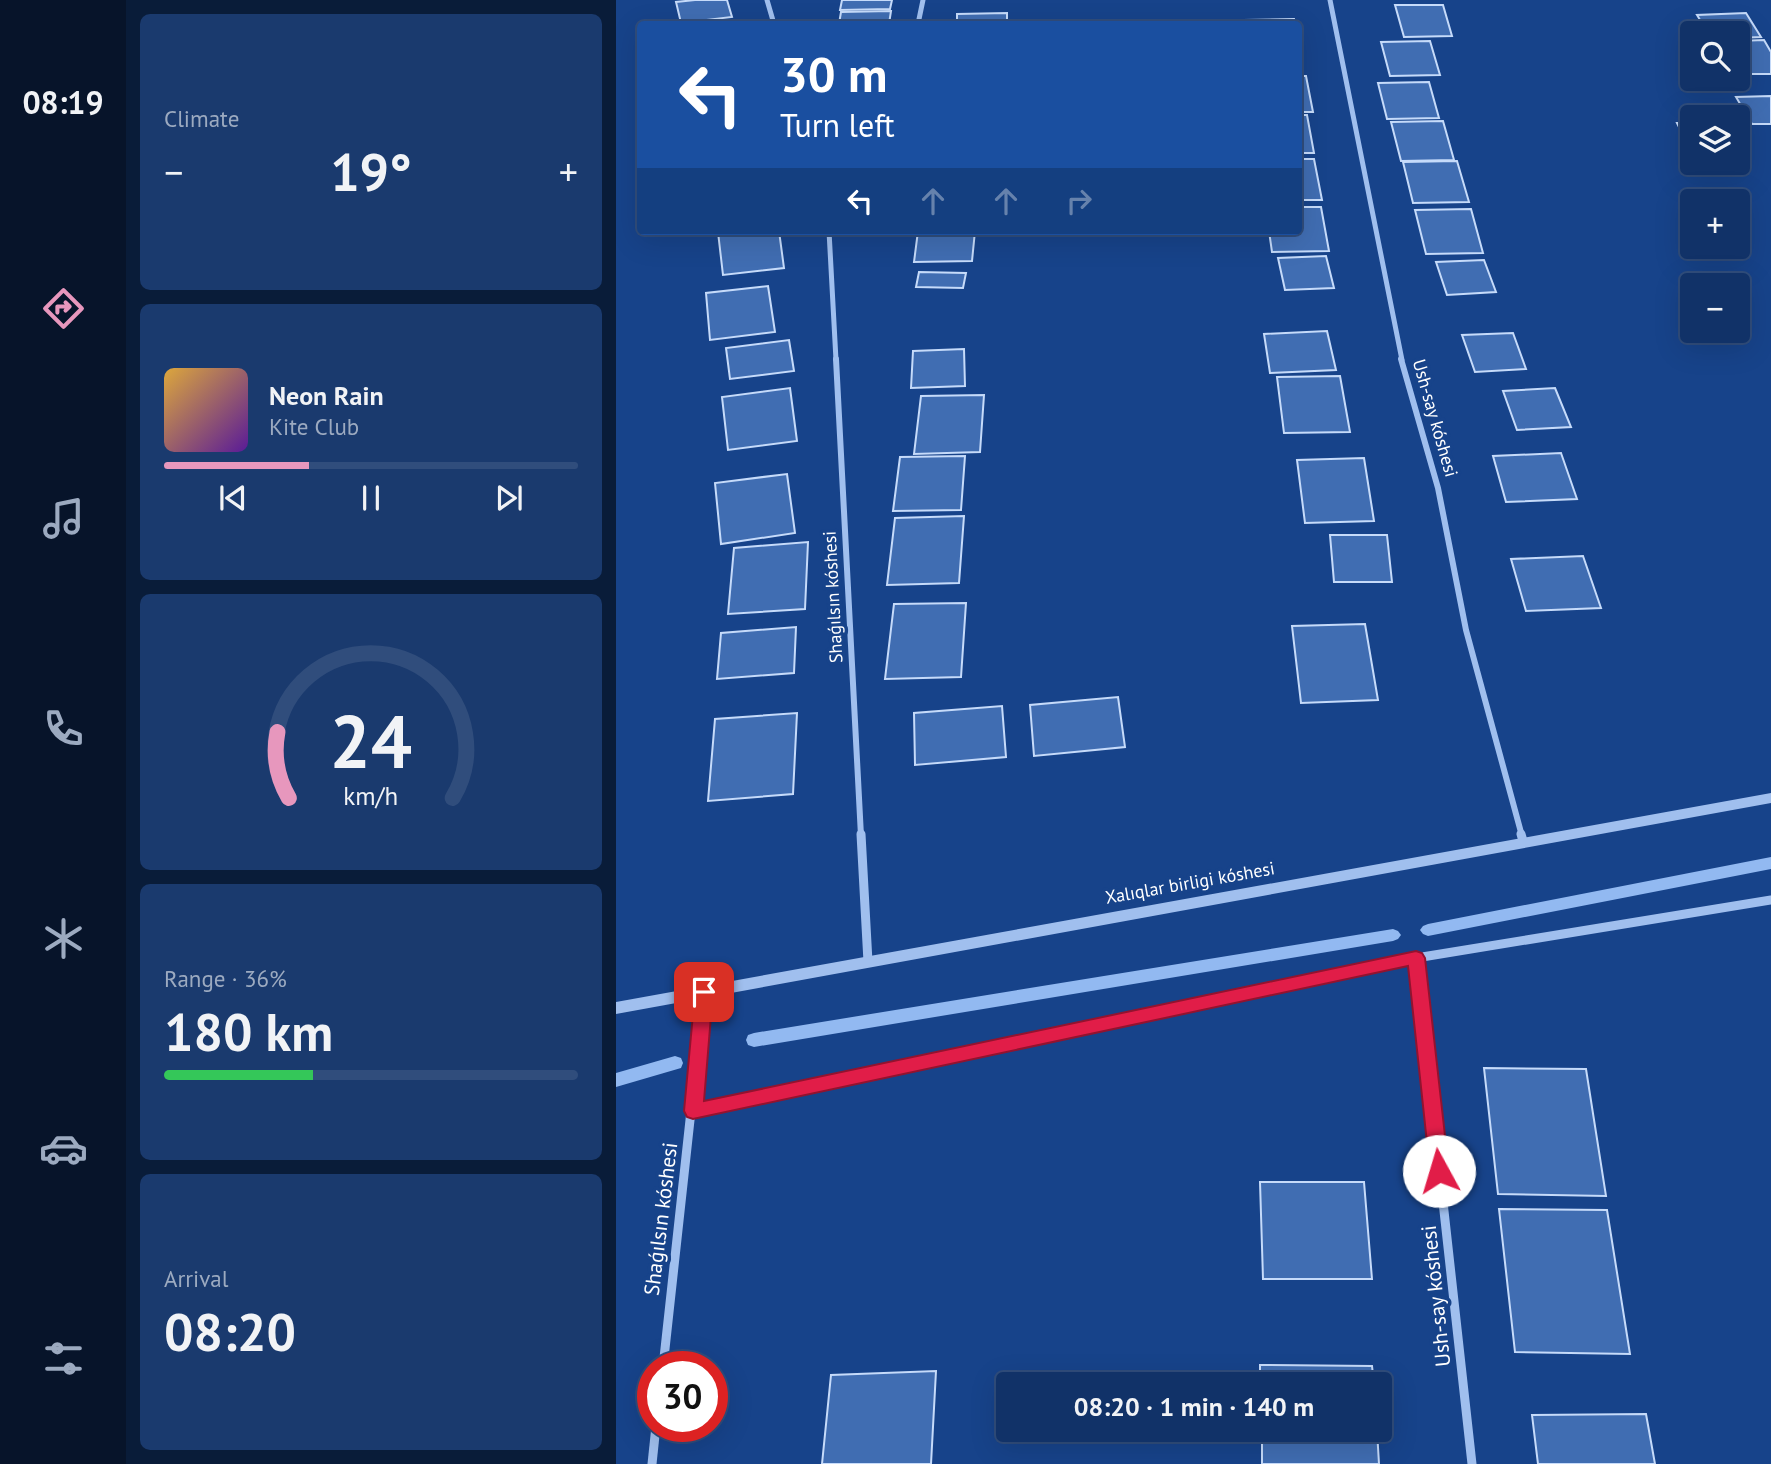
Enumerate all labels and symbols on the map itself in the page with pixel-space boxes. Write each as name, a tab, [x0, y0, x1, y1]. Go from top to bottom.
street label: Ush-say kóshesi	[1408, 356, 1463, 480]
street label: Shaǵılsın kóshesi	[818, 530, 847, 664]
street label: Xalıqlar birligi kóshesi	[1103, 856, 1276, 909]
pin	[674, 962, 734, 1022]
position arrow	[1402, 1134, 1476, 1208]
street label: Shaǵılsın kóshesi	[638, 1141, 683, 1297]
street label: Ush-say kóshesi	[1415, 1224, 1456, 1368]
speed limit sign: 30	[637, 1351, 728, 1442]

